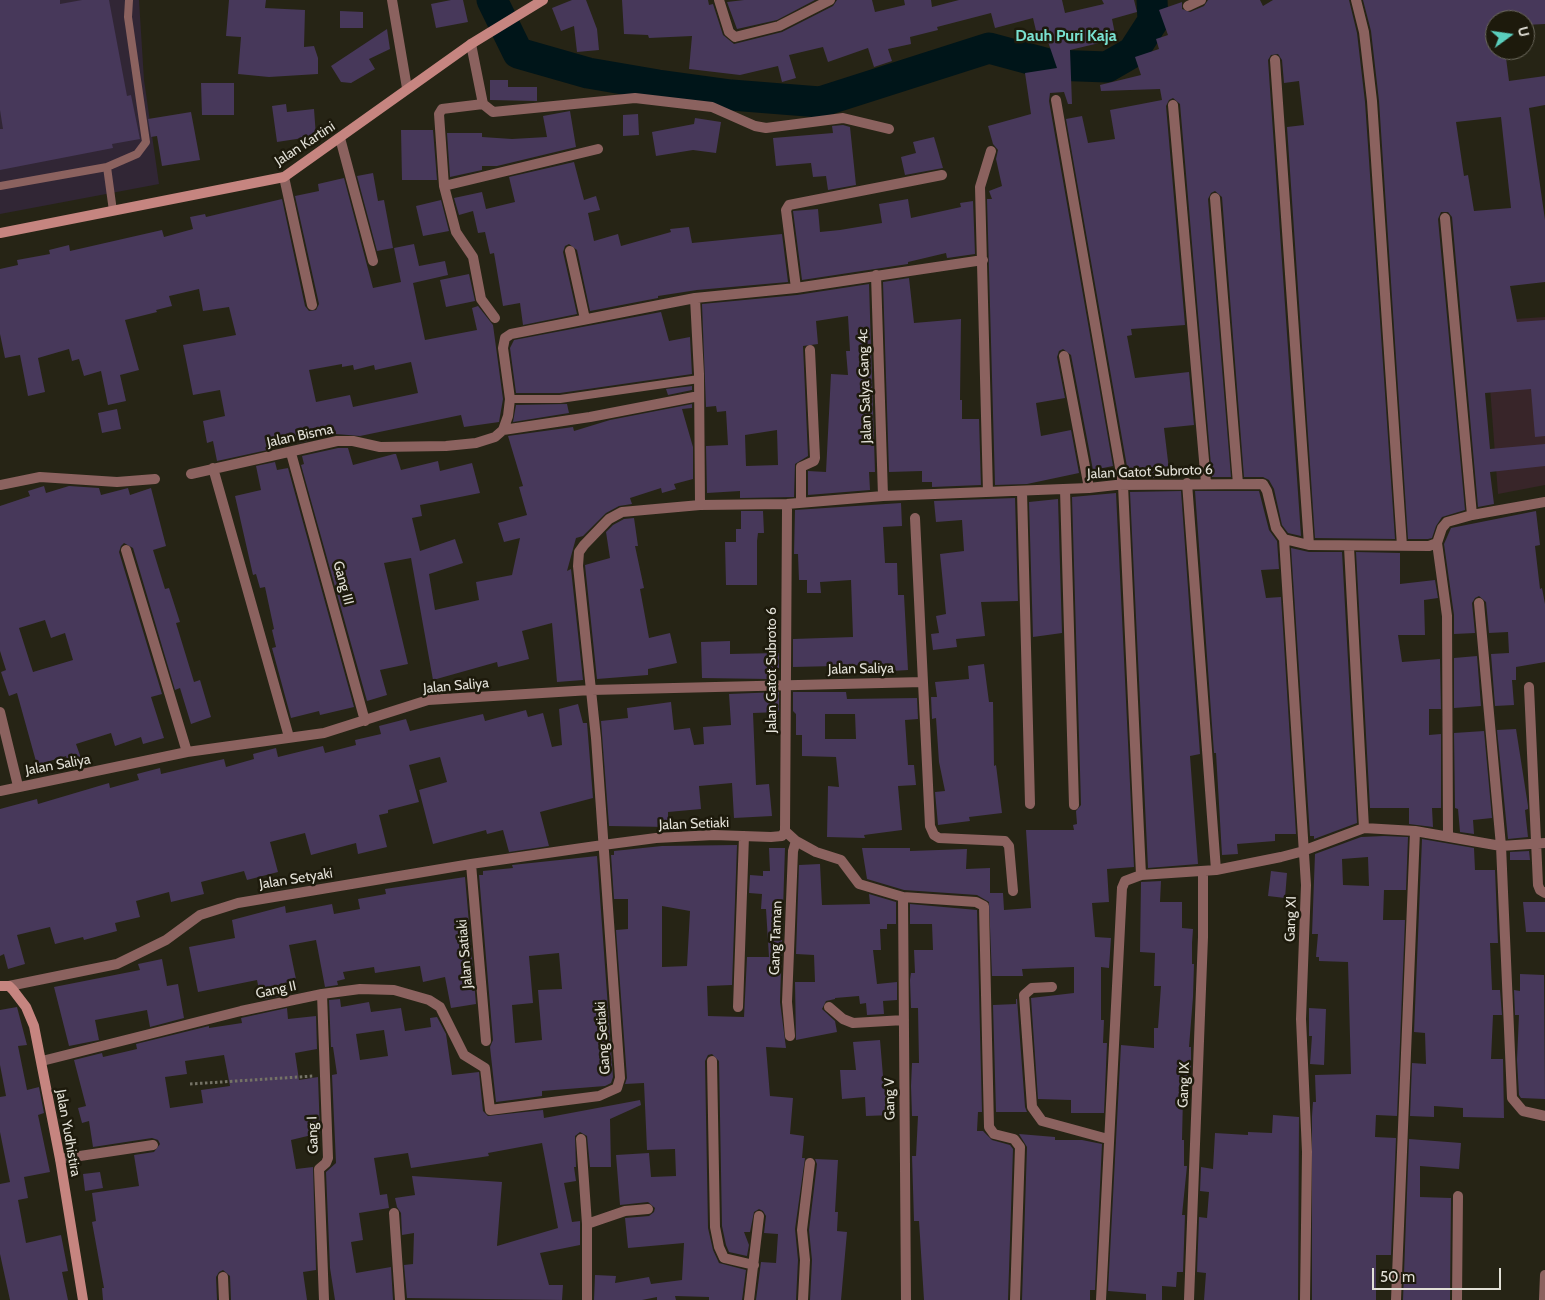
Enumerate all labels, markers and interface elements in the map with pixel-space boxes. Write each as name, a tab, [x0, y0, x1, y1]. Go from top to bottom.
north arrow	[1485, 10, 1535, 60]
text: U	[1514, 25, 1534, 39]
district label: Dauh Puri Kaja	[1015, 26, 1117, 46]
street label: Jalan Kartini	[272, 118, 338, 170]
street label: Jalan Salya Gang 4c	[855, 328, 875, 444]
street label: Jalan Bisma	[265, 421, 335, 451]
street label: Jalan Gatot Subroto 6	[1087, 461, 1213, 483]
street label: Gang III	[329, 559, 357, 607]
street label: Jalan Gatot Subroto 6	[764, 607, 780, 733]
street label: Jalan Saliya	[828, 660, 894, 678]
street label: Jalan Saliya	[422, 675, 490, 697]
street label: Jalan Saliya	[24, 751, 92, 779]
street label: Jalan Setiaki	[659, 814, 729, 834]
street label: Jalan Setyaki	[258, 865, 334, 893]
street label: Gang XI	[1282, 896, 1300, 942]
street label: Gang Taman	[766, 901, 786, 975]
street label: Jalan Satiaki	[454, 919, 476, 989]
street label: Gang II	[254, 977, 298, 1003]
street label: Gang Setiaki	[592, 1001, 614, 1075]
street label: Gang IX	[1175, 1062, 1193, 1108]
street label: Gang V	[881, 1078, 899, 1120]
street label: Jalan Yudhistira	[52, 1088, 84, 1178]
street label: Gang I	[304, 1116, 322, 1154]
scale bar	[1375, 1258, 1504, 1290]
text: 50 m	[1380, 1268, 1415, 1286]

